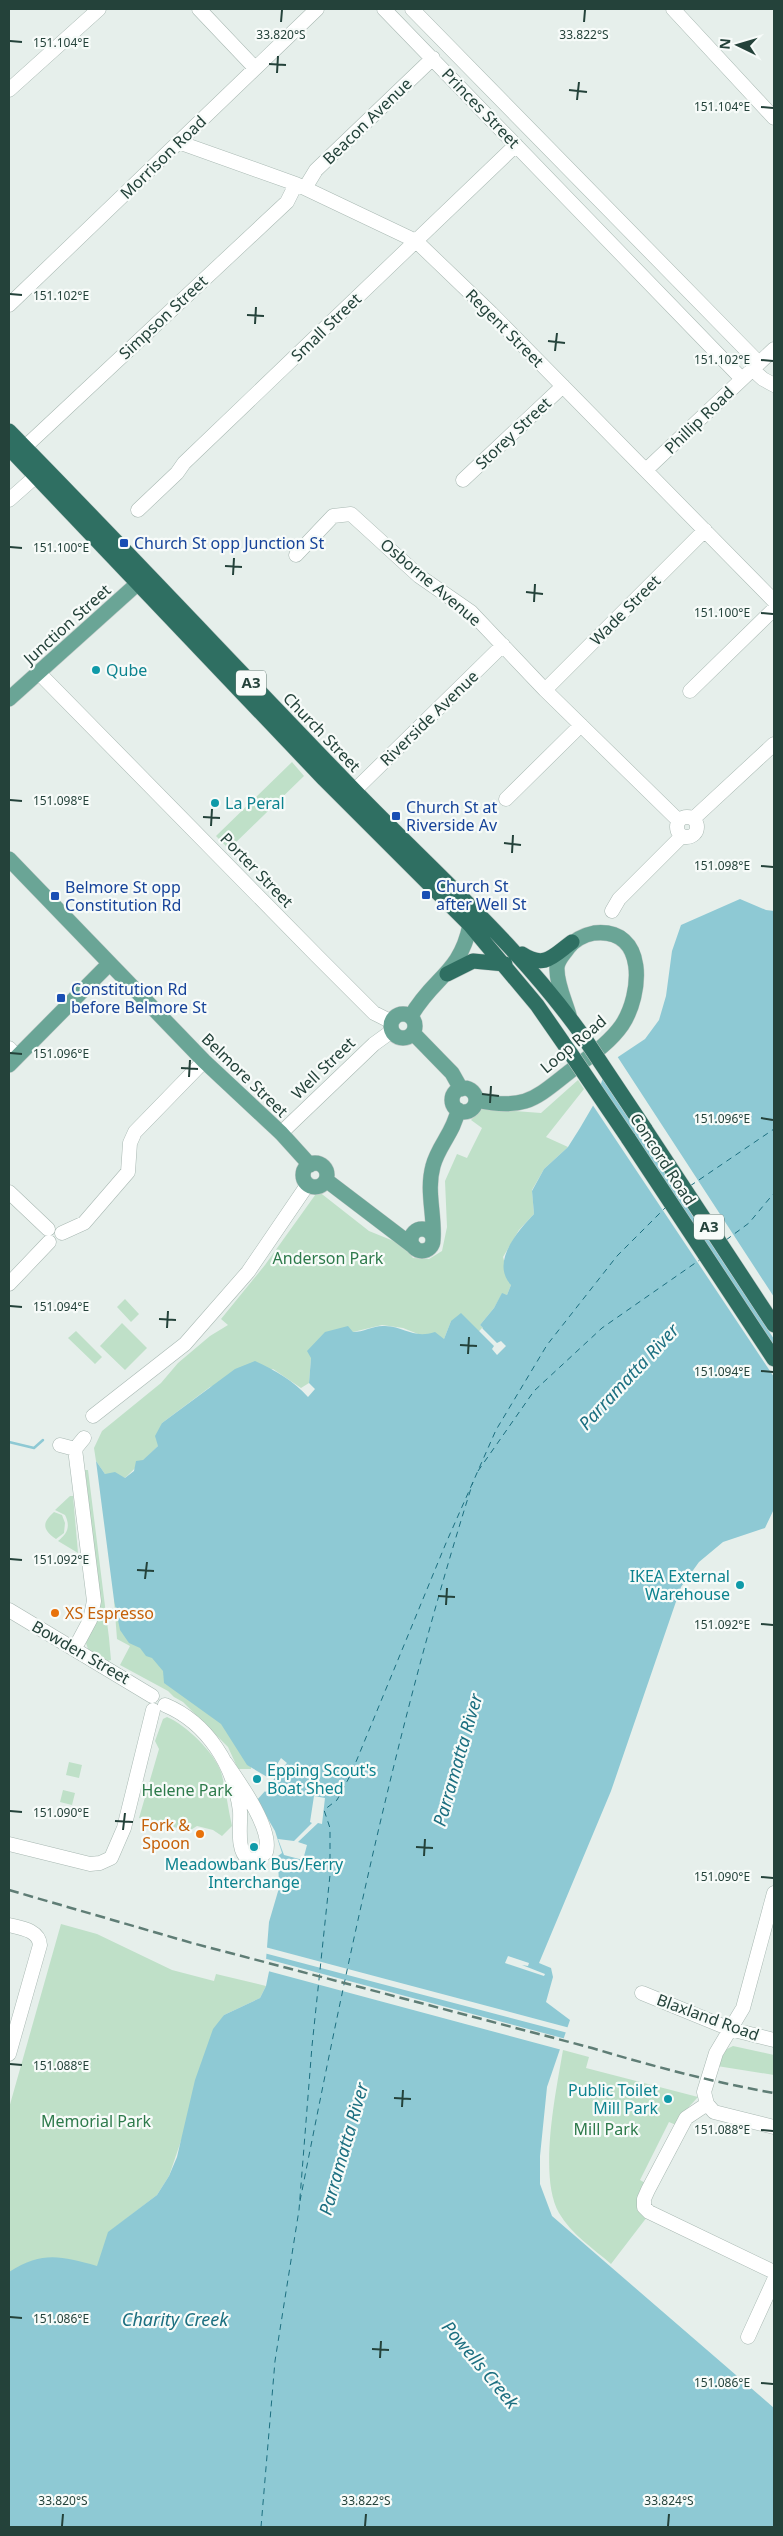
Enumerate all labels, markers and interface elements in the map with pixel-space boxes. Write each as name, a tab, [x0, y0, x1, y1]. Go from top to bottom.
north arrow	[713, 20, 763, 70]
text: 33.820°S	[256, 26, 306, 43]
text: 33.822°S	[559, 26, 609, 43]
text: 151.104°E	[33, 34, 89, 51]
text: N	[715, 37, 735, 50]
street label: Princes Street	[437, 63, 525, 153]
street label: Beacon Avenue	[318, 73, 416, 169]
text: 151.104°E	[694, 98, 750, 115]
street label: Morrison Road	[115, 110, 211, 204]
street label: Simpson Street	[114, 270, 212, 364]
street label: Regent Street	[461, 284, 549, 372]
text: 151.102°E	[33, 287, 89, 304]
street label: Small Street	[286, 288, 366, 366]
text: 151.102°E	[694, 351, 750, 368]
street label: Phillip Road	[660, 381, 738, 459]
street label: Storey Street	[470, 392, 556, 474]
place label: Church St opp Junction St	[134, 532, 324, 554]
street label: Osborne Avenue	[376, 533, 486, 631]
marker: Church St opp Junction St	[118, 537, 130, 549]
text: 151.100°E	[33, 539, 89, 556]
street label: Wade Street	[585, 570, 665, 650]
street label: Junction Street	[17, 579, 115, 670]
text: 151.100°E	[694, 604, 750, 621]
place label: Qube	[106, 659, 147, 681]
marker: Qube	[90, 664, 102, 676]
street label: Riverside Avenue	[375, 665, 483, 771]
road number: A3	[236, 670, 266, 696]
street label: Church Street	[278, 687, 366, 777]
text: 151.098°E	[33, 792, 89, 809]
place label: La Peral	[225, 792, 285, 814]
place label: Church St at Riverside Av	[406, 796, 498, 836]
marker: La Peral	[209, 797, 221, 809]
marker: Church St at Riverside Av	[390, 810, 402, 822]
street label: Porter Street	[216, 828, 298, 912]
text: 151.098°E	[694, 857, 750, 874]
place label: Church St after Well St	[436, 875, 527, 915]
place label: Belmore St opp Constitution Rd	[65, 876, 181, 916]
marker: Church St after Well St	[420, 889, 432, 901]
marker: Belmore St opp Constitution Rd	[49, 890, 61, 902]
place label: Constitution Rd before Belmore St	[71, 978, 207, 1018]
marker: Constitution Rd before Belmore St	[55, 992, 67, 1004]
street label: Loop Road	[535, 1010, 611, 1078]
street label: Belmore Street	[197, 1028, 293, 1122]
street label: Well Street	[286, 1032, 360, 1104]
text: 151.096°E	[33, 1045, 89, 1062]
street label: Concord Road	[625, 1109, 701, 1209]
text: 151.096°E	[694, 1110, 750, 1127]
road number: A3	[694, 1214, 724, 1240]
park label: Anderson Park	[273, 1247, 384, 1269]
text: 151.094°E	[33, 1298, 89, 1315]
water label: Parramatta River	[573, 1317, 684, 1435]
text: 151.094°E	[694, 1363, 750, 1380]
text: 151.092°E	[33, 1551, 89, 1568]
place label: IKEA External Warehouse	[630, 1565, 730, 1605]
marker: IKEA External Warehouse	[734, 1579, 746, 1591]
place label: XS Espresso	[65, 1602, 154, 1624]
marker: XS Espresso	[49, 1607, 61, 1619]
street label: Bowden Street	[28, 1615, 134, 1689]
text: 151.092°E	[694, 1616, 750, 1633]
water label: Parramatta River	[427, 1690, 488, 1829]
place label: Epping Scout's Boat Shed	[267, 1759, 377, 1799]
marker: Epping Scout's Boat Shed	[251, 1773, 263, 1785]
park label: Helene Park	[142, 1779, 233, 1801]
text: 151.090°E	[33, 1804, 89, 1821]
place label: Fork & Spoon	[141, 1814, 190, 1854]
marker: Fork & Spoon	[194, 1828, 206, 1840]
marker: Meadowbank Bus/Ferry Interchange	[248, 1841, 260, 1853]
place label: Meadowbank Bus/Ferry Interchange	[165, 1853, 344, 1893]
text: 151.090°E	[694, 1868, 750, 1885]
street label: Blaxland Road	[654, 1988, 762, 2046]
text: 151.088°E	[33, 2057, 89, 2074]
water label: Parramatta River	[313, 2079, 374, 2218]
place label: Public Toilet Mill Park	[568, 2079, 658, 2119]
marker: Public Toilet Mill Park	[662, 2093, 674, 2105]
park label: Memorial Park	[41, 2110, 151, 2132]
park label: Mill Park	[574, 2118, 639, 2140]
text: 151.088°E	[694, 2121, 750, 2138]
water label: Charity Creek	[122, 2307, 229, 2331]
text: 151.086°E	[33, 2310, 89, 2327]
water label: Powells Creek	[437, 2315, 525, 2414]
text: 151.086°E	[694, 2374, 750, 2391]
text: 33.820°S	[38, 2492, 88, 2509]
text: 33.822°S	[341, 2492, 391, 2509]
text: 33.824°S	[644, 2492, 694, 2509]

